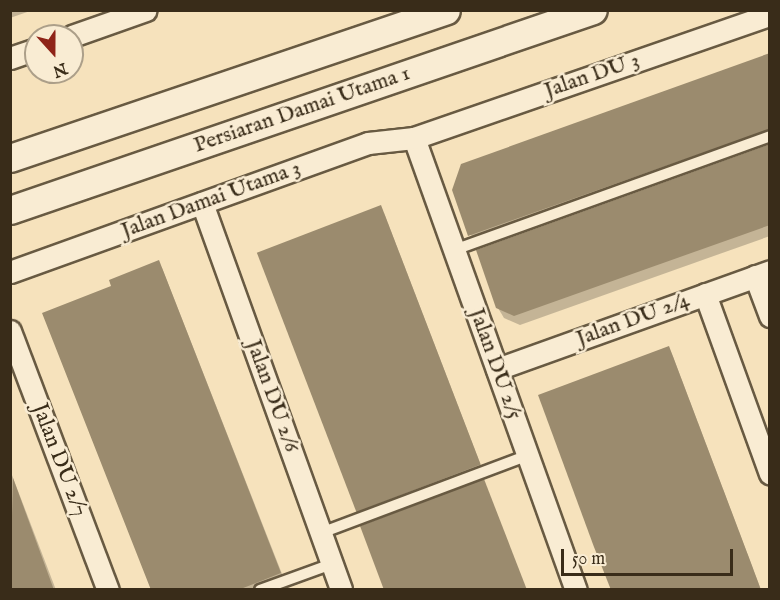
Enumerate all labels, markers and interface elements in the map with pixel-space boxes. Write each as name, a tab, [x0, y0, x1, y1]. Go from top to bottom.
north arrow	[24, 24, 84, 84]
street label: Jalan DU 3	[541, 47, 643, 105]
text: N	[50, 57, 70, 81]
street label: Persiaran Damai Utama 1	[190, 61, 414, 159]
street label: Jalan Damai Utama 3	[118, 155, 304, 245]
street label: Jalan DU 2/4	[573, 287, 693, 353]
street label: Jalan DU 2/5	[463, 305, 527, 423]
street label: Jalan DU 2/6	[239, 336, 305, 456]
street label: Jalan DU 2/7	[25, 400, 93, 520]
scale bar	[564, 537, 736, 575]
text: 50 m	[572, 548, 605, 571]

